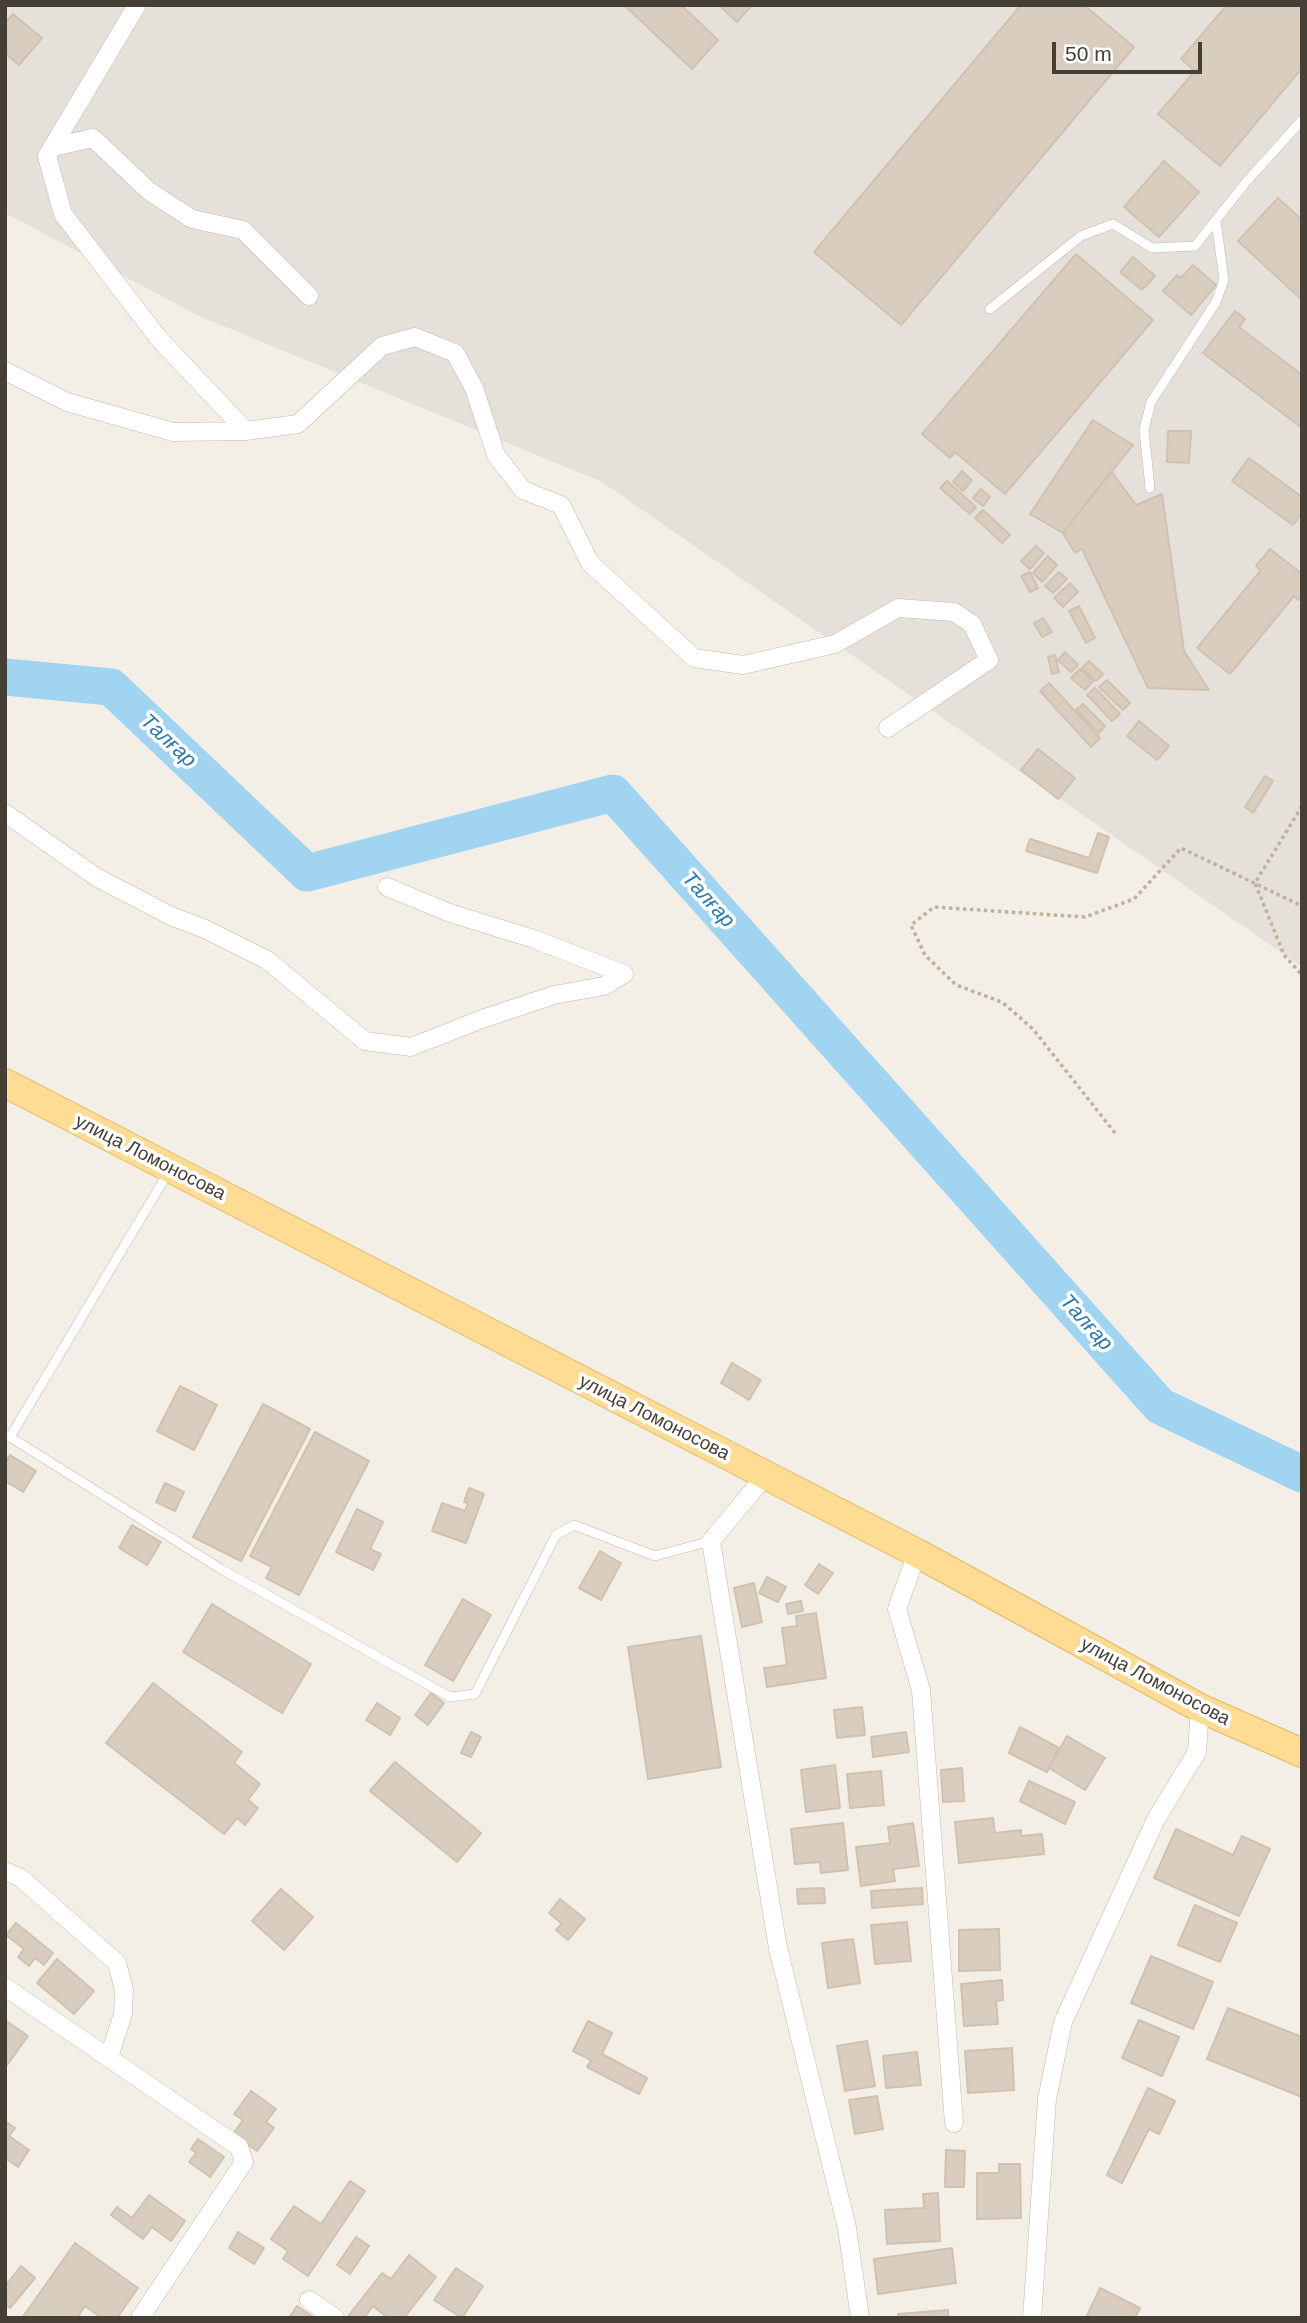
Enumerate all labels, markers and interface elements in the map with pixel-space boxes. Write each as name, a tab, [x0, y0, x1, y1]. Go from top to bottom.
scale bar	[1055, 28, 1206, 72]
text: 50 m	[1065, 42, 1112, 65]
water label: Талғар	[135, 709, 201, 773]
water label: Талғар	[676, 867, 740, 933]
street label: улица Ломоносова	[71, 1110, 229, 1206]
water label: Талғар	[1054, 1290, 1118, 1356]
street label: улица Ломоносова	[575, 1370, 733, 1466]
street label: улица Ломоносова	[1076, 1633, 1234, 1731]

